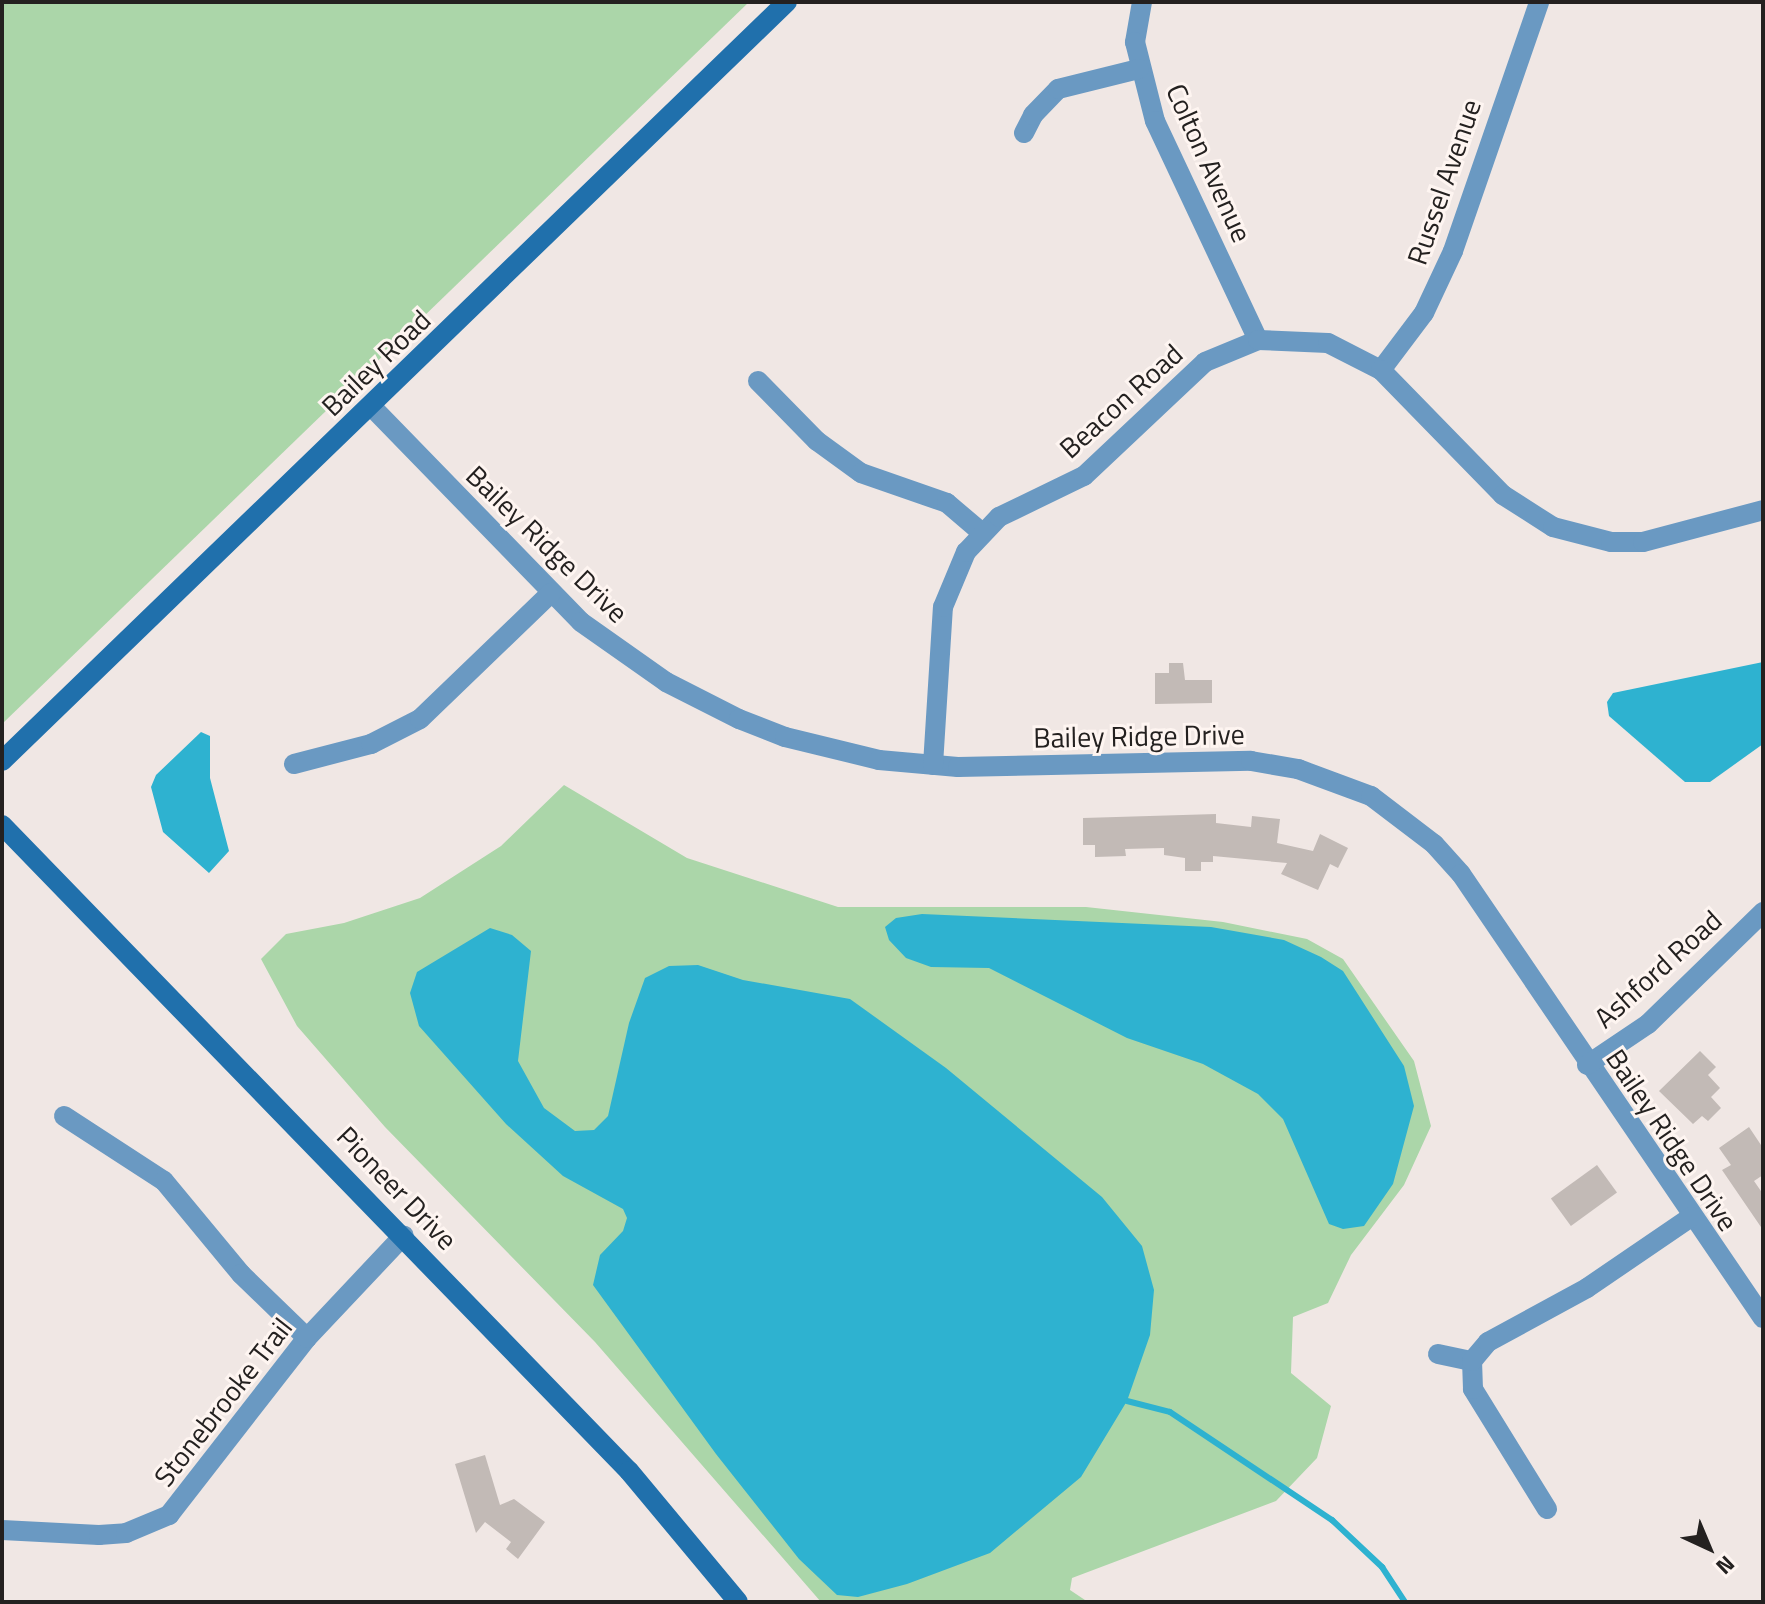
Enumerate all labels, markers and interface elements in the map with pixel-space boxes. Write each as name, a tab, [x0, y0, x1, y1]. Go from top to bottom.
street label: Colton Avenue	[1159, 79, 1259, 247]
street label: Russel Avenue	[1400, 95, 1488, 269]
street label: Bailey Road	[315, 303, 437, 423]
street label: Beacon Road	[1053, 337, 1189, 465]
street label: Bailey Ridge Drive	[459, 458, 635, 630]
street label: Bailey Ridge Drive	[1033, 717, 1245, 755]
street label: Ashford Road	[1588, 903, 1728, 1035]
street label: Bailey Ridge Drive	[1599, 1043, 1745, 1237]
street label: Pioneer Drive	[330, 1120, 464, 1256]
street label: Stonebrooke Trail	[147, 1311, 299, 1493]
north arrow	[1669, 1508, 1749, 1588]
text: N	[1708, 1548, 1743, 1583]

